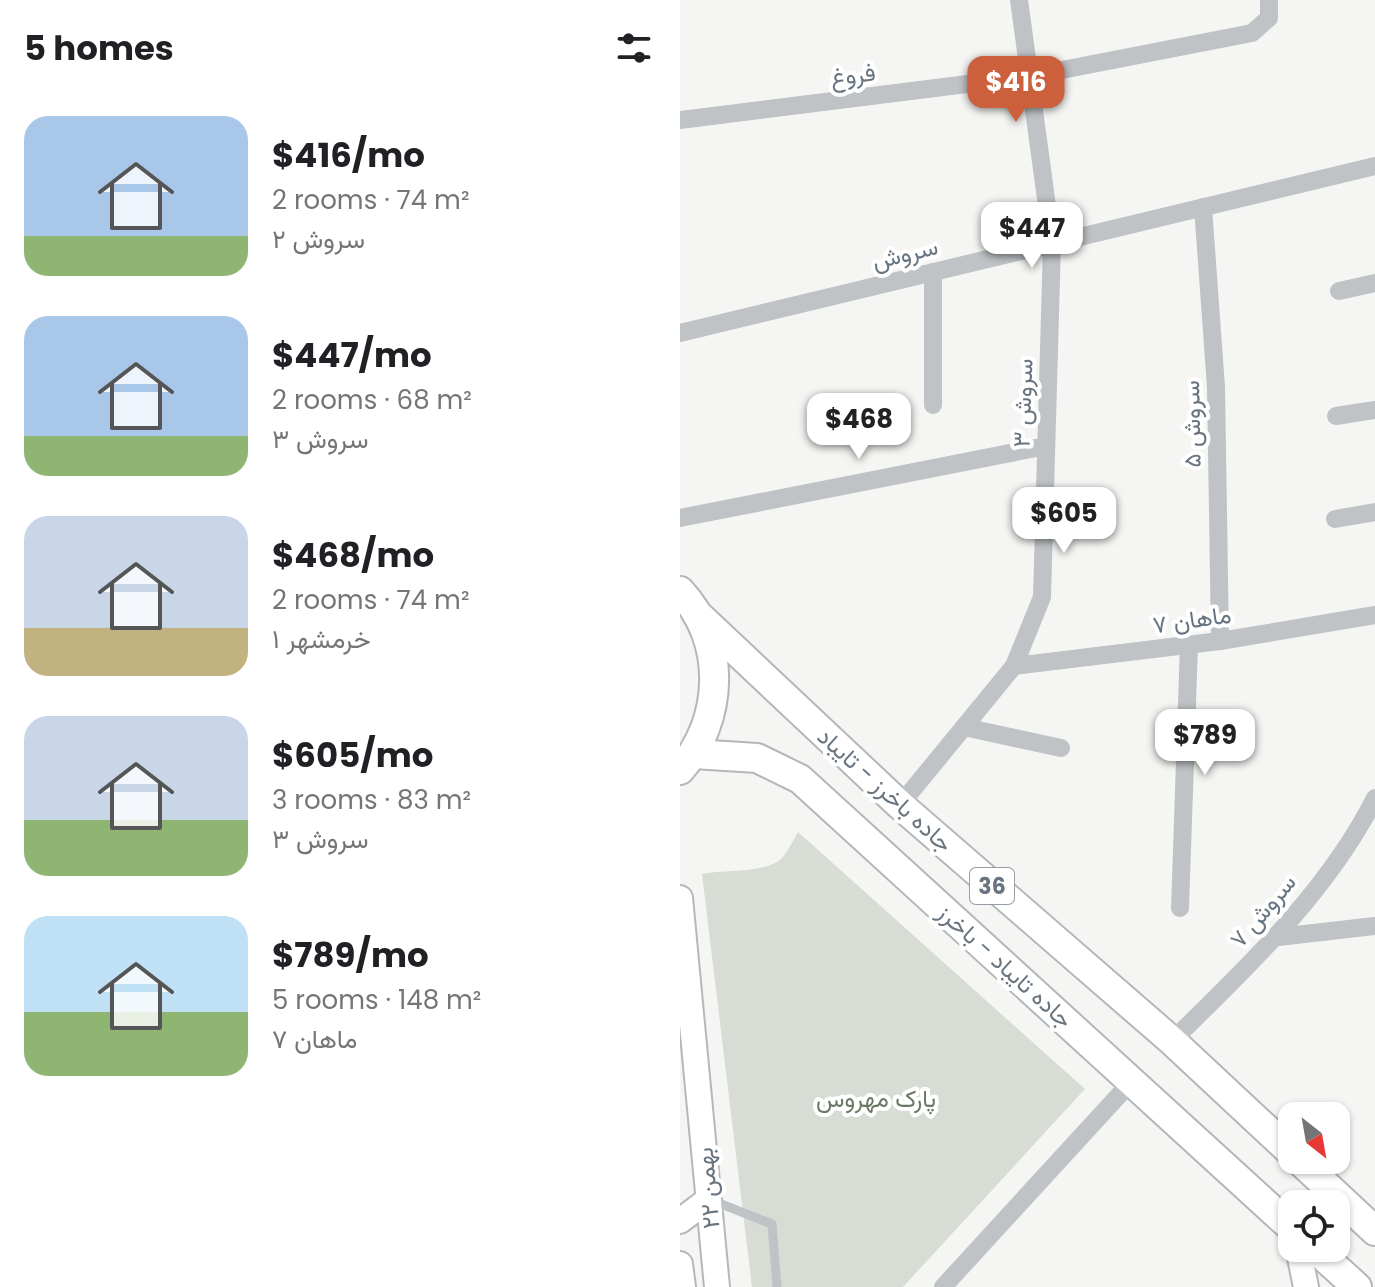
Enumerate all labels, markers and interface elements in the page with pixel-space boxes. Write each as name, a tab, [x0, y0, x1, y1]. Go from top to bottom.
text: 5 homes	[24, 24, 174, 72]
icon: filters	[612, 26, 656, 70]
street label: فروغ	[828, 55, 877, 94]
pin: $416	[969, 56, 1063, 124]
text: $416	[985, 64, 1047, 100]
text: $416/mo	[272, 131, 425, 179]
icon: home	[88, 148, 184, 244]
text: 2 rooms · 74 m²	[272, 182, 469, 218]
pin: $447	[985, 202, 1079, 270]
text: $447	[999, 210, 1065, 246]
text: سروش ۲	[272, 221, 365, 257]
street label: سروش	[868, 229, 941, 278]
text: $447/mo	[272, 331, 432, 379]
icon: home	[88, 348, 184, 444]
street label: سروش ۳	[1004, 358, 1041, 448]
street label: سروش ۵	[1174, 380, 1209, 468]
text: 2 rooms · 68 m²	[272, 382, 472, 418]
pin: $468	[812, 393, 906, 461]
text: $468	[825, 401, 893, 437]
text: سروش ۳	[272, 421, 369, 457]
pin: $605	[1017, 487, 1111, 555]
text: $605	[1030, 495, 1098, 531]
text: $468/mo	[272, 531, 434, 579]
icon: home	[88, 548, 184, 644]
text: 2 rooms · 74 m²	[272, 582, 469, 618]
street label: ماهان ۷	[1151, 598, 1233, 641]
text: خرمشهر ۱	[272, 621, 371, 657]
pin: $789	[1158, 709, 1252, 777]
text: $789	[1173, 717, 1237, 753]
street label: جاده باخرز - تایباد	[810, 720, 960, 859]
text: $605/mo	[272, 731, 433, 779]
icon: home	[88, 748, 184, 844]
text: 3 rooms · 83 m²	[272, 782, 471, 818]
text: سروش ۳	[272, 821, 369, 857]
street label: سروش ۷	[1222, 867, 1303, 955]
road number: 36	[970, 868, 1014, 904]
street label: جاده تایباد - باخرز	[930, 895, 1080, 1035]
text: $789/mo	[272, 931, 429, 979]
icon: home	[88, 948, 184, 1044]
text: 5 rooms · 148 m²	[272, 982, 481, 1018]
text: ماهان ۷	[272, 1021, 357, 1057]
park label: پارک مهروس	[816, 1082, 936, 1115]
north arrow	[1278, 1102, 1350, 1174]
map controls	[1278, 1102, 1350, 1262]
street label: ۲۲ بهمن	[688, 1146, 727, 1230]
button: locate	[1278, 1190, 1350, 1262]

